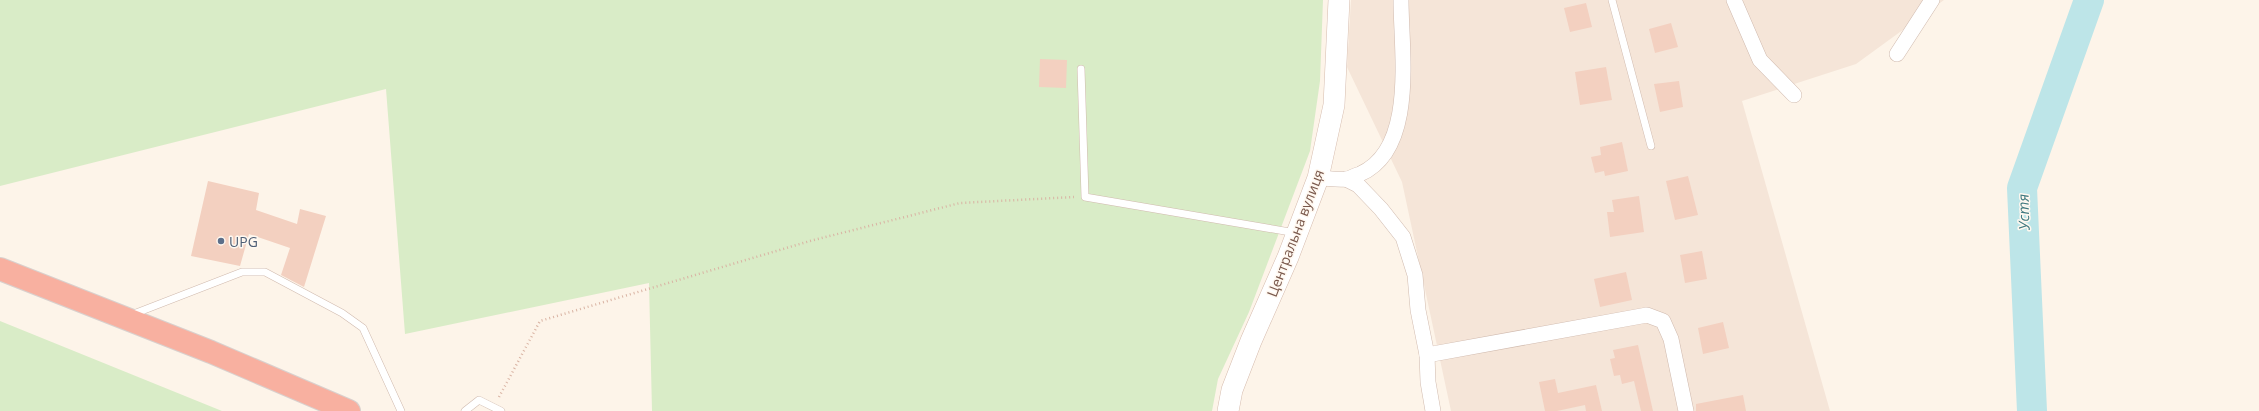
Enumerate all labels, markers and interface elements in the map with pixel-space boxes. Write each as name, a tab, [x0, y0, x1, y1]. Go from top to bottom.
street label: Центральна вулиця	[1262, 167, 1328, 299]
water label: Устя	[2012, 193, 2034, 232]
place label: UPG	[229, 232, 258, 251]
marker: UPG	[216, 236, 226, 246]

